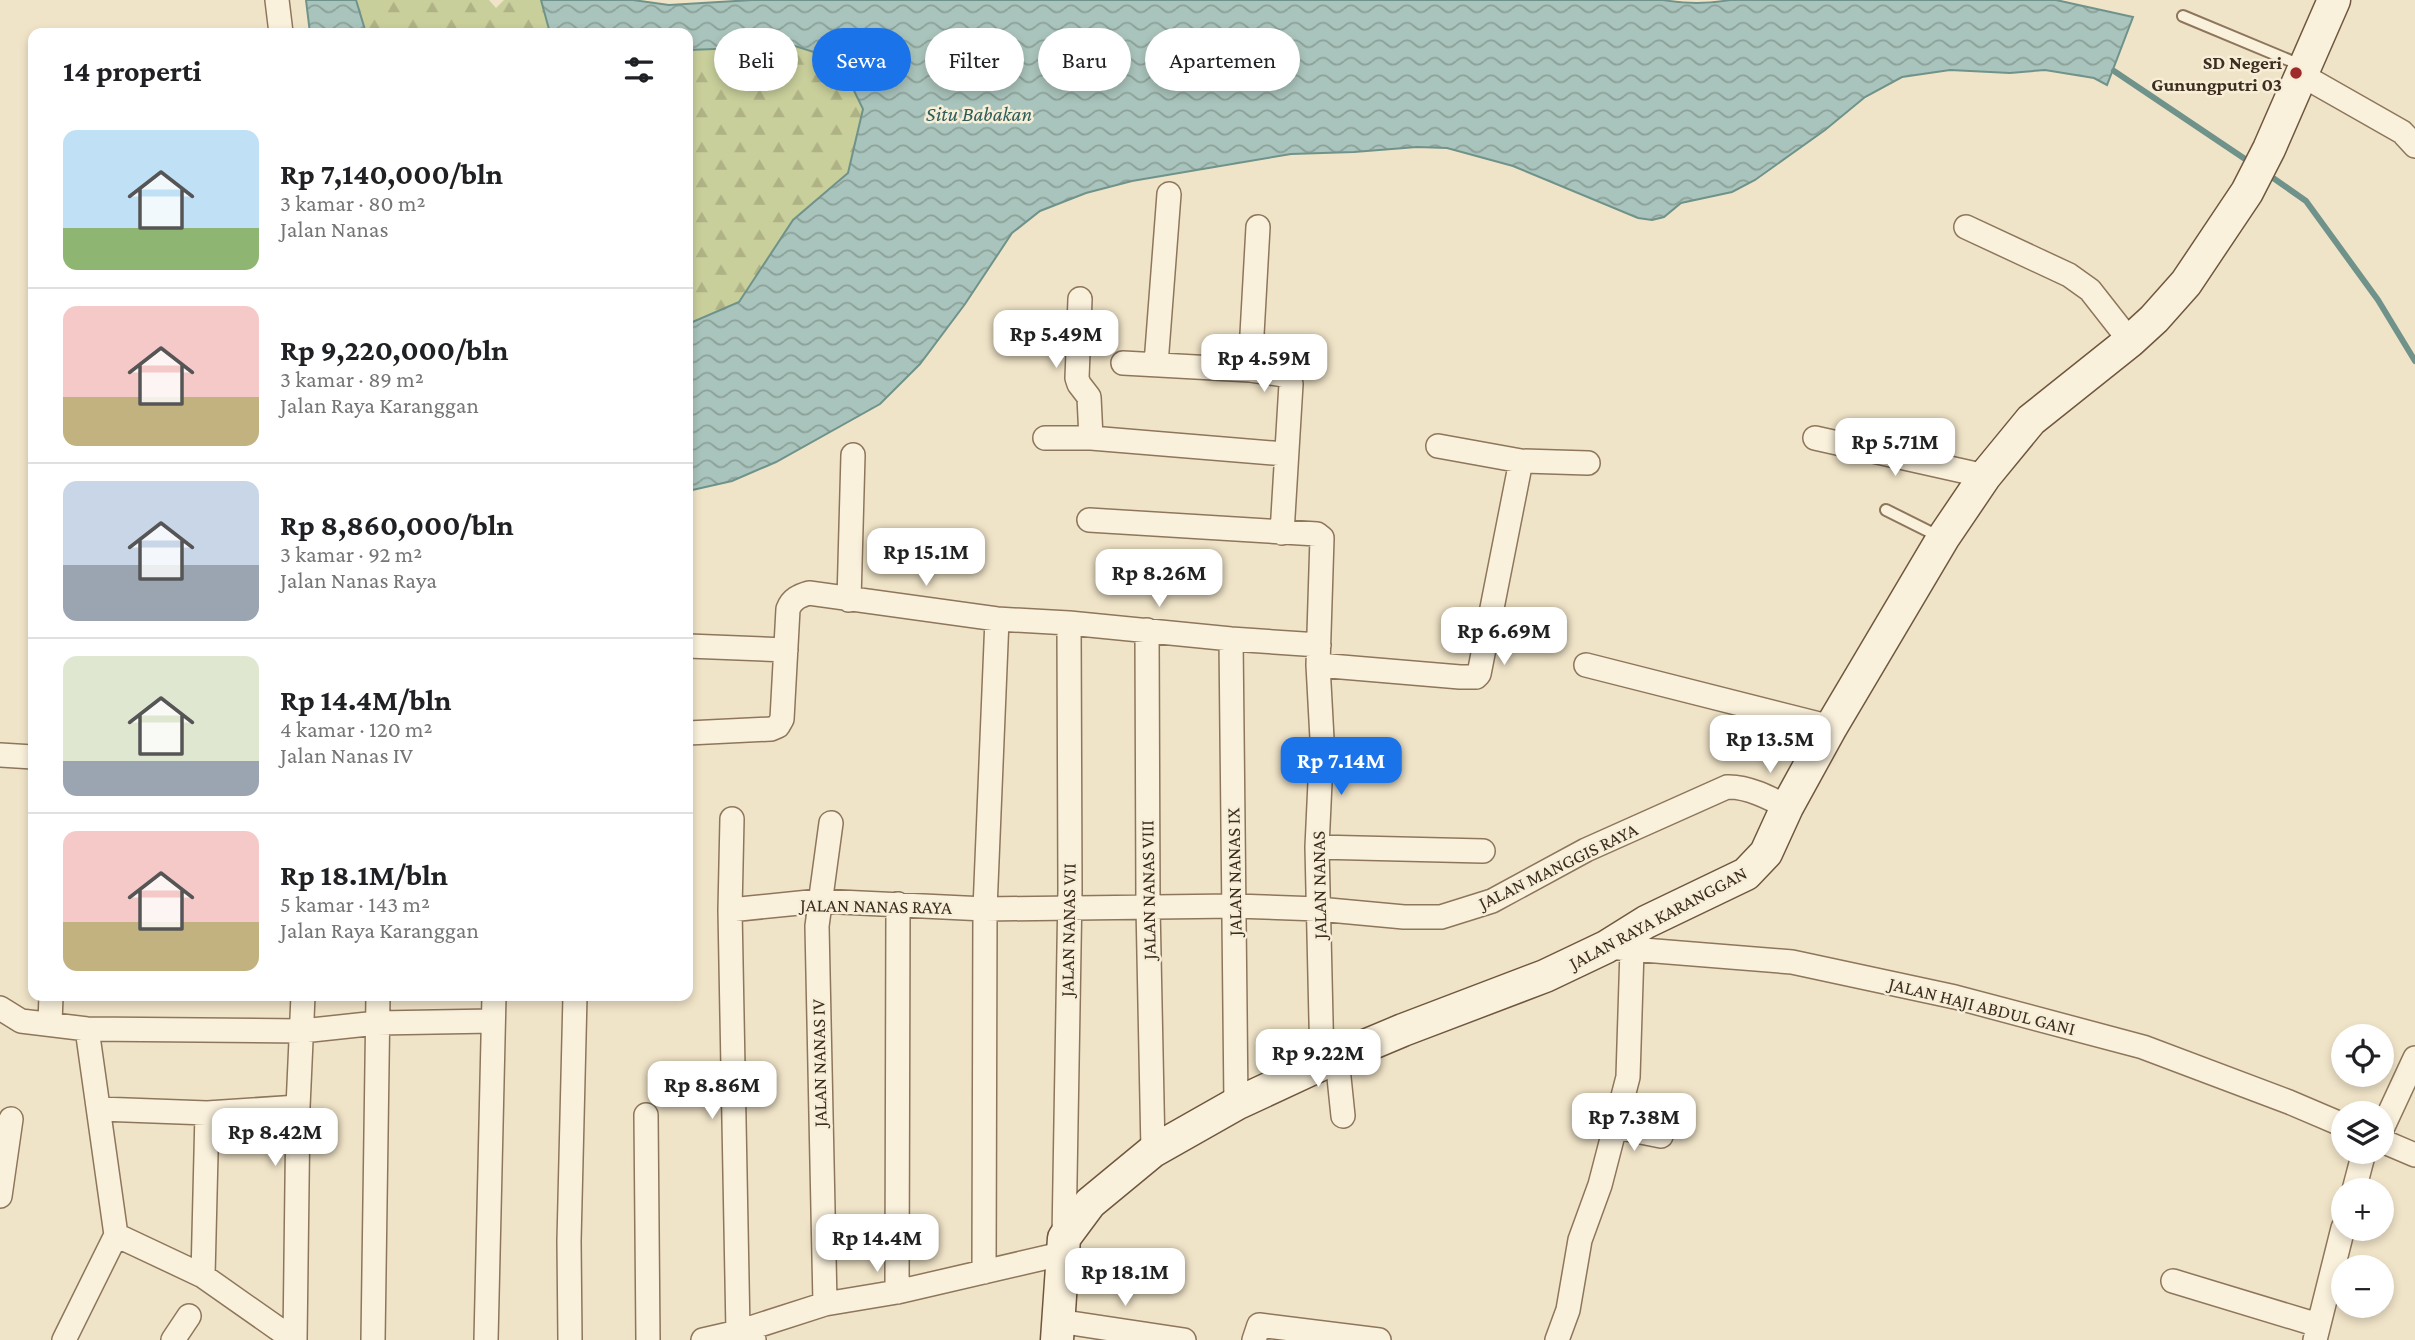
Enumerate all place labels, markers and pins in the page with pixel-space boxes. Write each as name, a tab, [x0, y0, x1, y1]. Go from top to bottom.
place label: SD Negeri Gunungputri 03	[2151, 52, 2282, 95]
marker: SD Negeri Gunungputri 03	[2288, 65, 2304, 81]
pin: Rp 5.49M	[984, 310, 1128, 370]
pin: Rp 4.59M	[1192, 334, 1336, 394]
pin: Rp 5.71M	[1823, 419, 1967, 478]
pin: Rp 15.1M	[854, 528, 998, 588]
pin: Rp 8.26M	[1087, 550, 1231, 609]
pin: Rp 6.69M	[1432, 608, 1576, 667]
pin: Rp 13.5M	[1698, 716, 1842, 775]
pin: Rp 7.14M	[1269, 738, 1413, 797]
pin: Rp 9.22M	[1246, 1030, 1390, 1089]
pin: Rp 8.86M	[640, 1062, 784, 1121]
pin: Rp 7.38M	[1562, 1094, 1706, 1153]
pin: Rp 8.42M	[203, 1108, 347, 1168]
pin: Rp 14.4M	[805, 1214, 949, 1274]
pin: Rp 18.1M	[1053, 1248, 1197, 1308]

